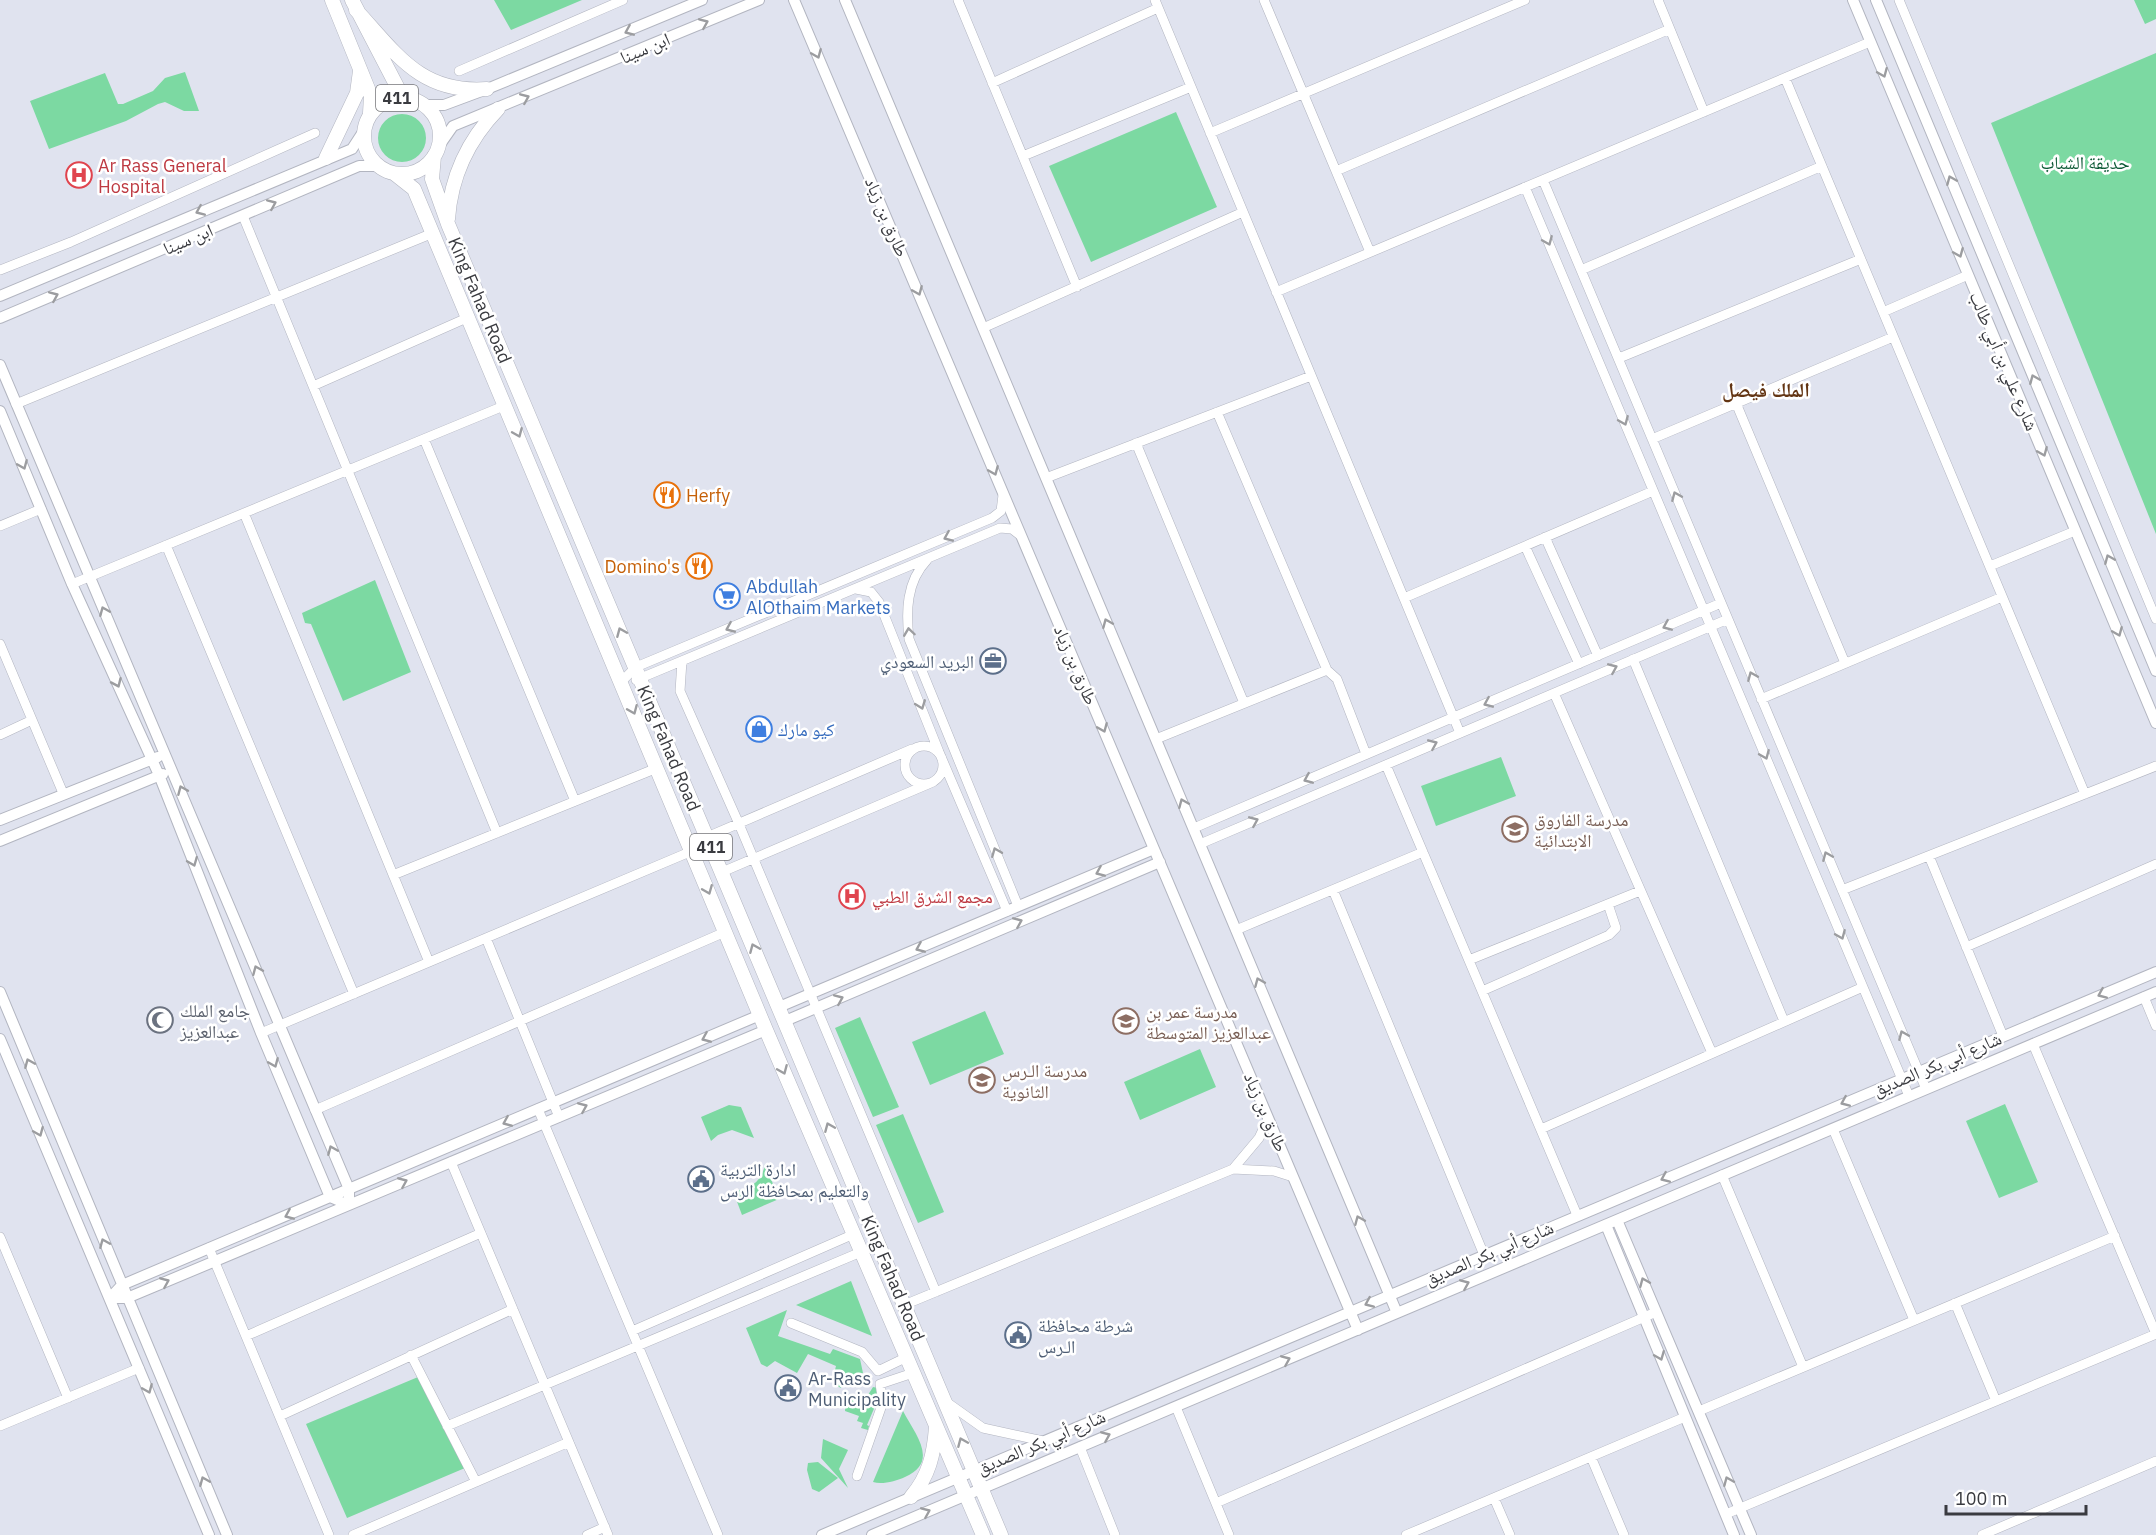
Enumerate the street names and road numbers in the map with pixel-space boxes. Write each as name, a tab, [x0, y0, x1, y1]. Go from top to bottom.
street label: ابن سينا	[617, 27, 673, 69]
road number: 411	[376, 85, 418, 111]
street label: طارق بن زياد	[860, 174, 914, 260]
street label: ابن سينا	[160, 218, 216, 260]
street label: King Fahad Road	[443, 233, 517, 367]
street label: شارع علي بن أبي طالب	[1961, 288, 2044, 436]
street label: طارق بن زياد	[1049, 622, 1103, 708]
street label: King Fahad Road	[632, 681, 706, 815]
road number: 411	[690, 834, 732, 860]
street label: شارع أبي بكر الصديق	[1869, 1027, 2006, 1105]
street label: طارق بن زياد	[1239, 1069, 1293, 1155]
street label: King Fahad Road	[856, 1211, 930, 1345]
street label: شارع أبي بكر الصديق	[1421, 1216, 1558, 1294]
street label: شارع أبي بكر الصديق	[973, 1405, 1110, 1483]

